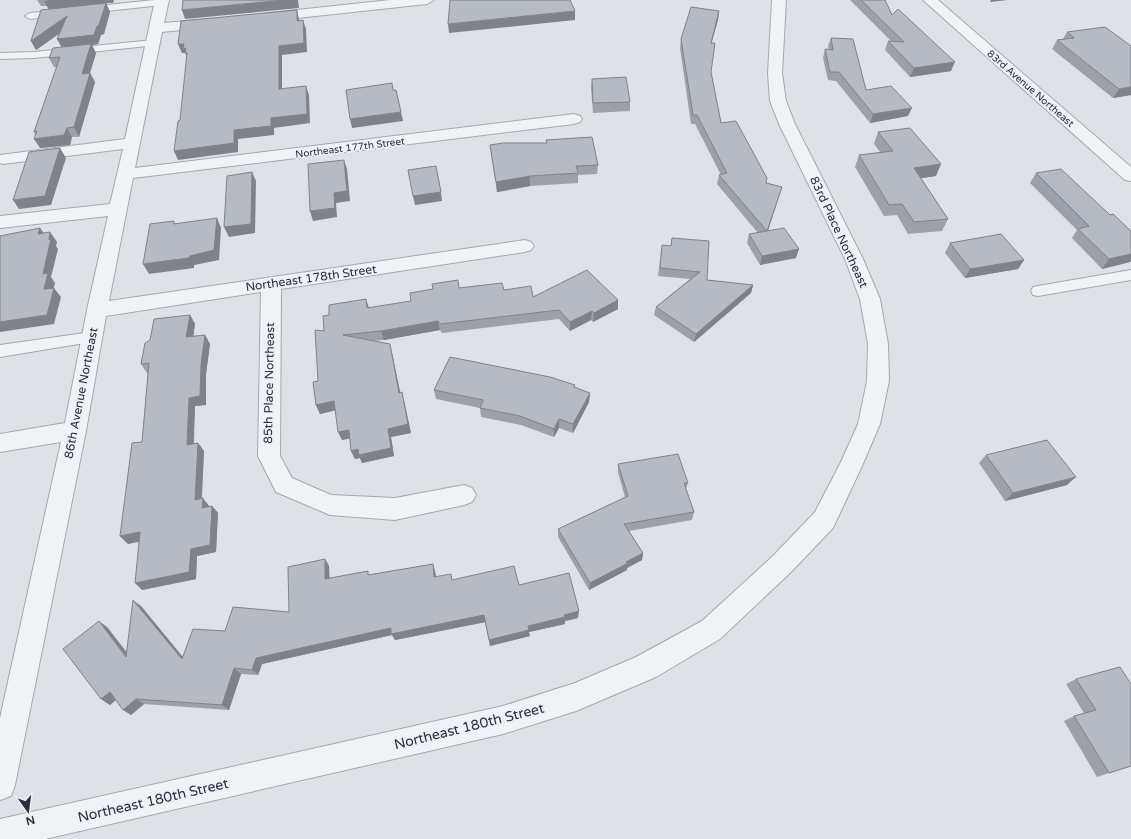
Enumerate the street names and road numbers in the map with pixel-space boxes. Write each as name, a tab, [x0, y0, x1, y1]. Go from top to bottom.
street label: 83rd Avenue Northeast	[984, 48, 1076, 130]
street label: Northeast 177th Street	[295, 135, 406, 161]
street label: 83rd Place Northeast	[807, 174, 871, 290]
street label: Northeast 178th Street	[245, 262, 378, 294]
street label: 85th Place Northeast	[261, 322, 277, 444]
street label: 86th Avenue Northeast	[61, 326, 101, 460]
street label: Northeast 180th Street	[392, 699, 547, 753]
street label: Northeast 180th Street	[76, 775, 231, 826]

